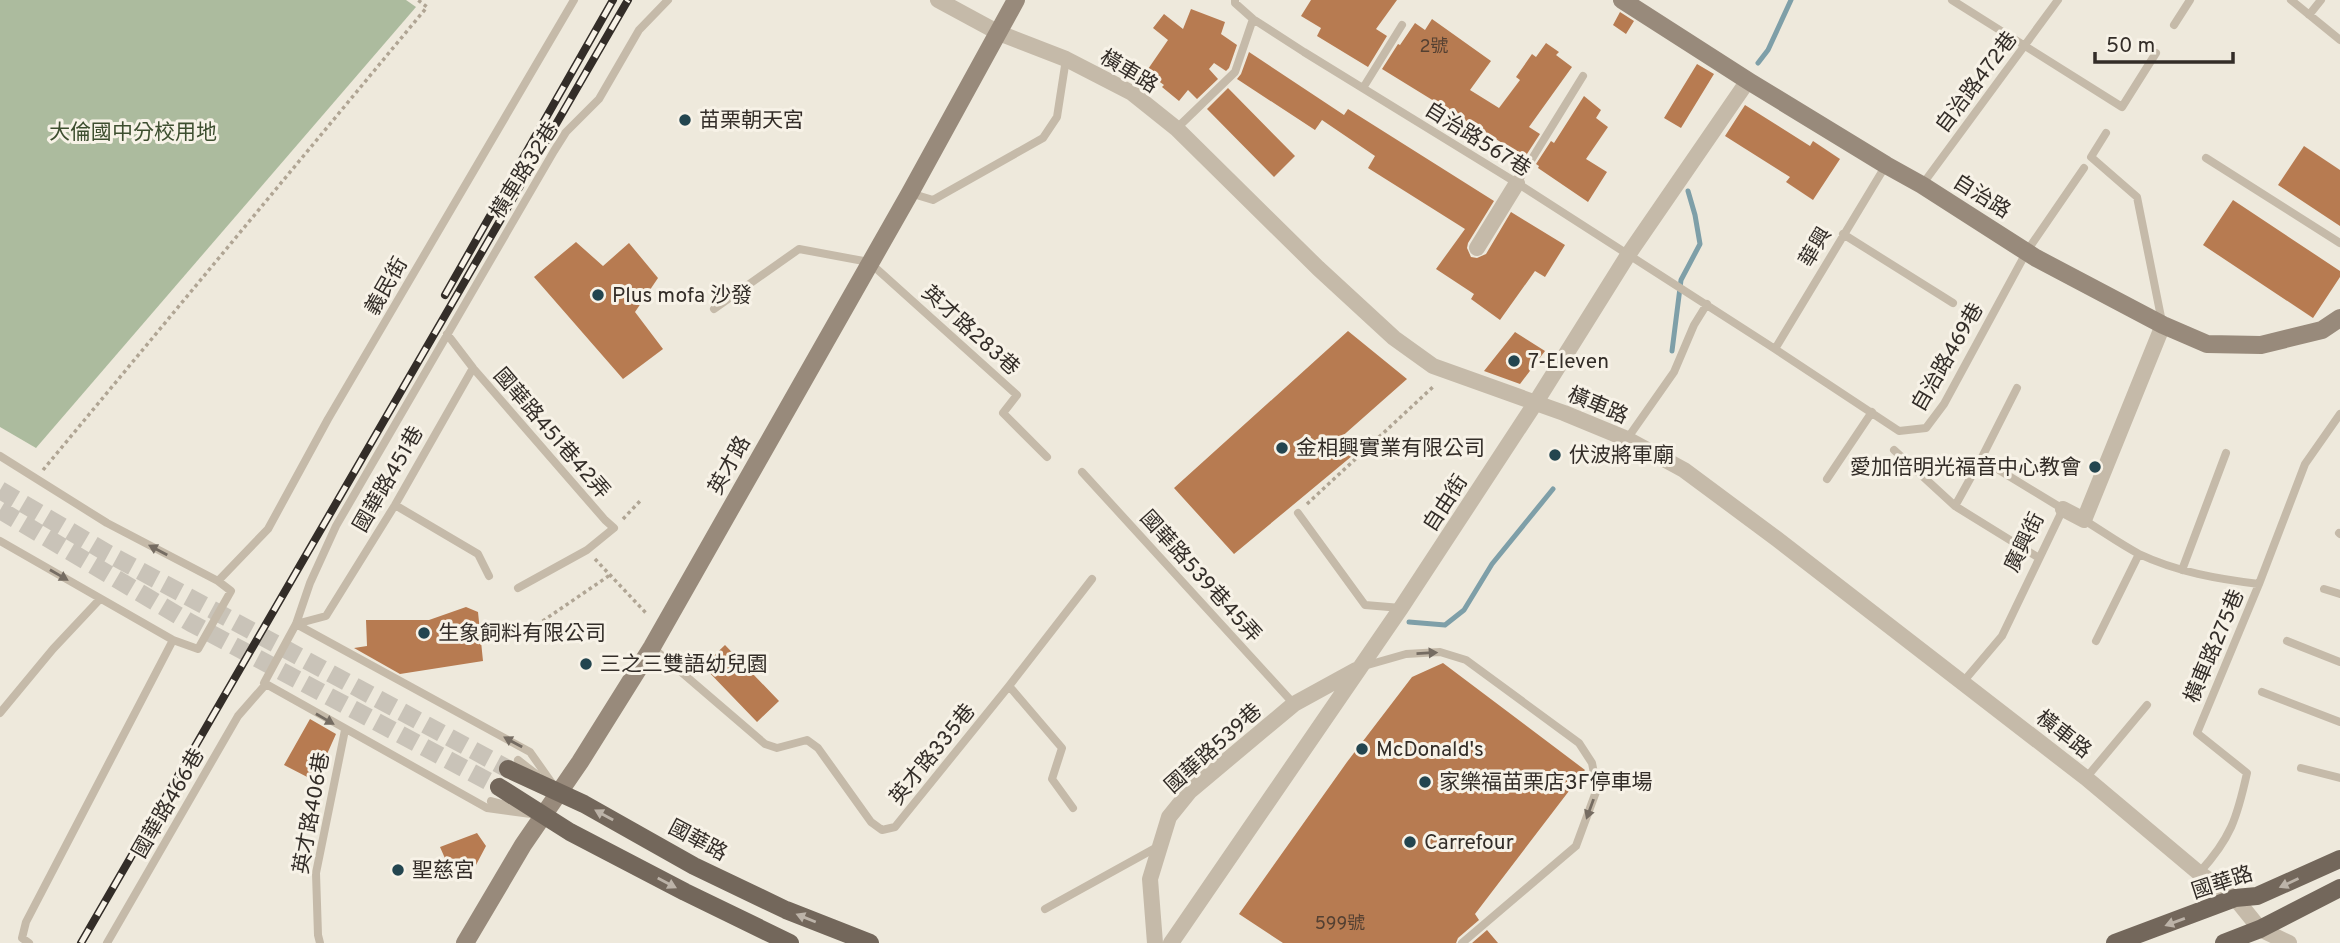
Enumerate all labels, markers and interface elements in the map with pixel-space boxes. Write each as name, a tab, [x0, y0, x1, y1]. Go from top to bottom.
scale bar	[2095, 21, 2233, 65]
street label: 自治路472巷	[1930, 27, 2024, 139]
text: 50 m	[2106, 33, 2155, 60]
house number: 2號	[1419, 36, 1449, 59]
street label: 橫車路	[1094, 44, 1162, 100]
street label: 自治路567巷	[1419, 97, 1535, 184]
place label: 苗栗朝天宮	[699, 108, 804, 135]
marker: 苗栗朝天宮	[677, 112, 693, 128]
street label: 橫車路32巷	[485, 117, 566, 224]
park label: 大倫國中分校用地	[49, 120, 217, 147]
street label: 自治路	[1947, 169, 2015, 225]
street label: 華興	[1794, 223, 1839, 273]
street label: 義民街	[360, 253, 415, 321]
street label: 英才路283巷	[916, 280, 1024, 382]
place label: Plus mofa 沙發	[612, 283, 752, 310]
marker: Plus mofa 沙發	[590, 287, 606, 303]
street label: 自治路469巷	[1906, 298, 1990, 417]
place label: 7-Eleven	[1528, 349, 1609, 376]
marker: 7-Eleven	[1506, 353, 1522, 369]
street label: 國華路451巷42弄	[487, 363, 615, 505]
street label: 橫車路	[1563, 382, 1632, 431]
street label: 國華路451巷	[348, 422, 430, 538]
street label: 英才路	[703, 432, 757, 500]
place label: 金相興實業有限公司	[1296, 436, 1485, 463]
marker: 金相興實業有限公司	[1274, 440, 1290, 456]
place label: 伏波將軍廟	[1569, 443, 1674, 470]
marker: 伏波將軍廟	[1547, 447, 1563, 463]
place label: 愛加倍明光福音中心教會	[1850, 455, 2081, 482]
marker: 愛加倍明光福音中心教會	[2087, 459, 2103, 475]
street label: 自由街	[1418, 470, 1475, 538]
street label: 國華路539巷45弄	[1133, 505, 1266, 649]
street label: 廣興街	[1999, 508, 2051, 577]
one-way arrow	[148, 544, 168, 555]
one-way arrow	[49, 569, 69, 581]
street label: 橫車路275巷	[2179, 586, 2251, 707]
place label: 生象飼料有限公司	[438, 621, 606, 648]
marker: 生象飼料有限公司	[416, 625, 432, 641]
one-way arrow	[1416, 647, 1438, 658]
place label: 三之三雙語幼兒園	[600, 652, 768, 679]
marker: 三之三雙語幼兒園	[578, 656, 594, 672]
street label: 國華路539巷	[1160, 698, 1268, 800]
street label: 英才路335巷	[884, 699, 982, 811]
street label: 橫車路	[2030, 705, 2096, 765]
one-way arrow	[315, 713, 334, 725]
one-way arrow	[503, 736, 523, 748]
place label: McDonald's	[1376, 737, 1484, 764]
marker: McDonald's	[1354, 741, 1370, 757]
street label: 國華路466巷	[127, 744, 212, 863]
street label: 英才路406巷	[288, 750, 336, 876]
place label: 家樂福苗栗店3F停車場	[1439, 770, 1652, 797]
marker: 家樂福苗栗店3F停車場	[1417, 774, 1433, 790]
one-way arrow	[1584, 799, 1595, 820]
one-way arrow	[594, 809, 613, 821]
street label: 國華路	[663, 815, 731, 868]
place label: Carrefour	[1424, 830, 1514, 857]
marker: Carrefour	[1402, 834, 1418, 850]
place label: 聖慈宮	[412, 858, 475, 885]
street label: 國華路	[2188, 861, 2257, 906]
marker: 聖慈宮	[390, 862, 406, 878]
one-way arrow	[657, 877, 677, 888]
one-way arrow	[2278, 877, 2299, 888]
one-way arrow	[796, 912, 817, 923]
house number: 599號	[1315, 913, 1365, 936]
one-way arrow	[2165, 917, 2186, 928]

